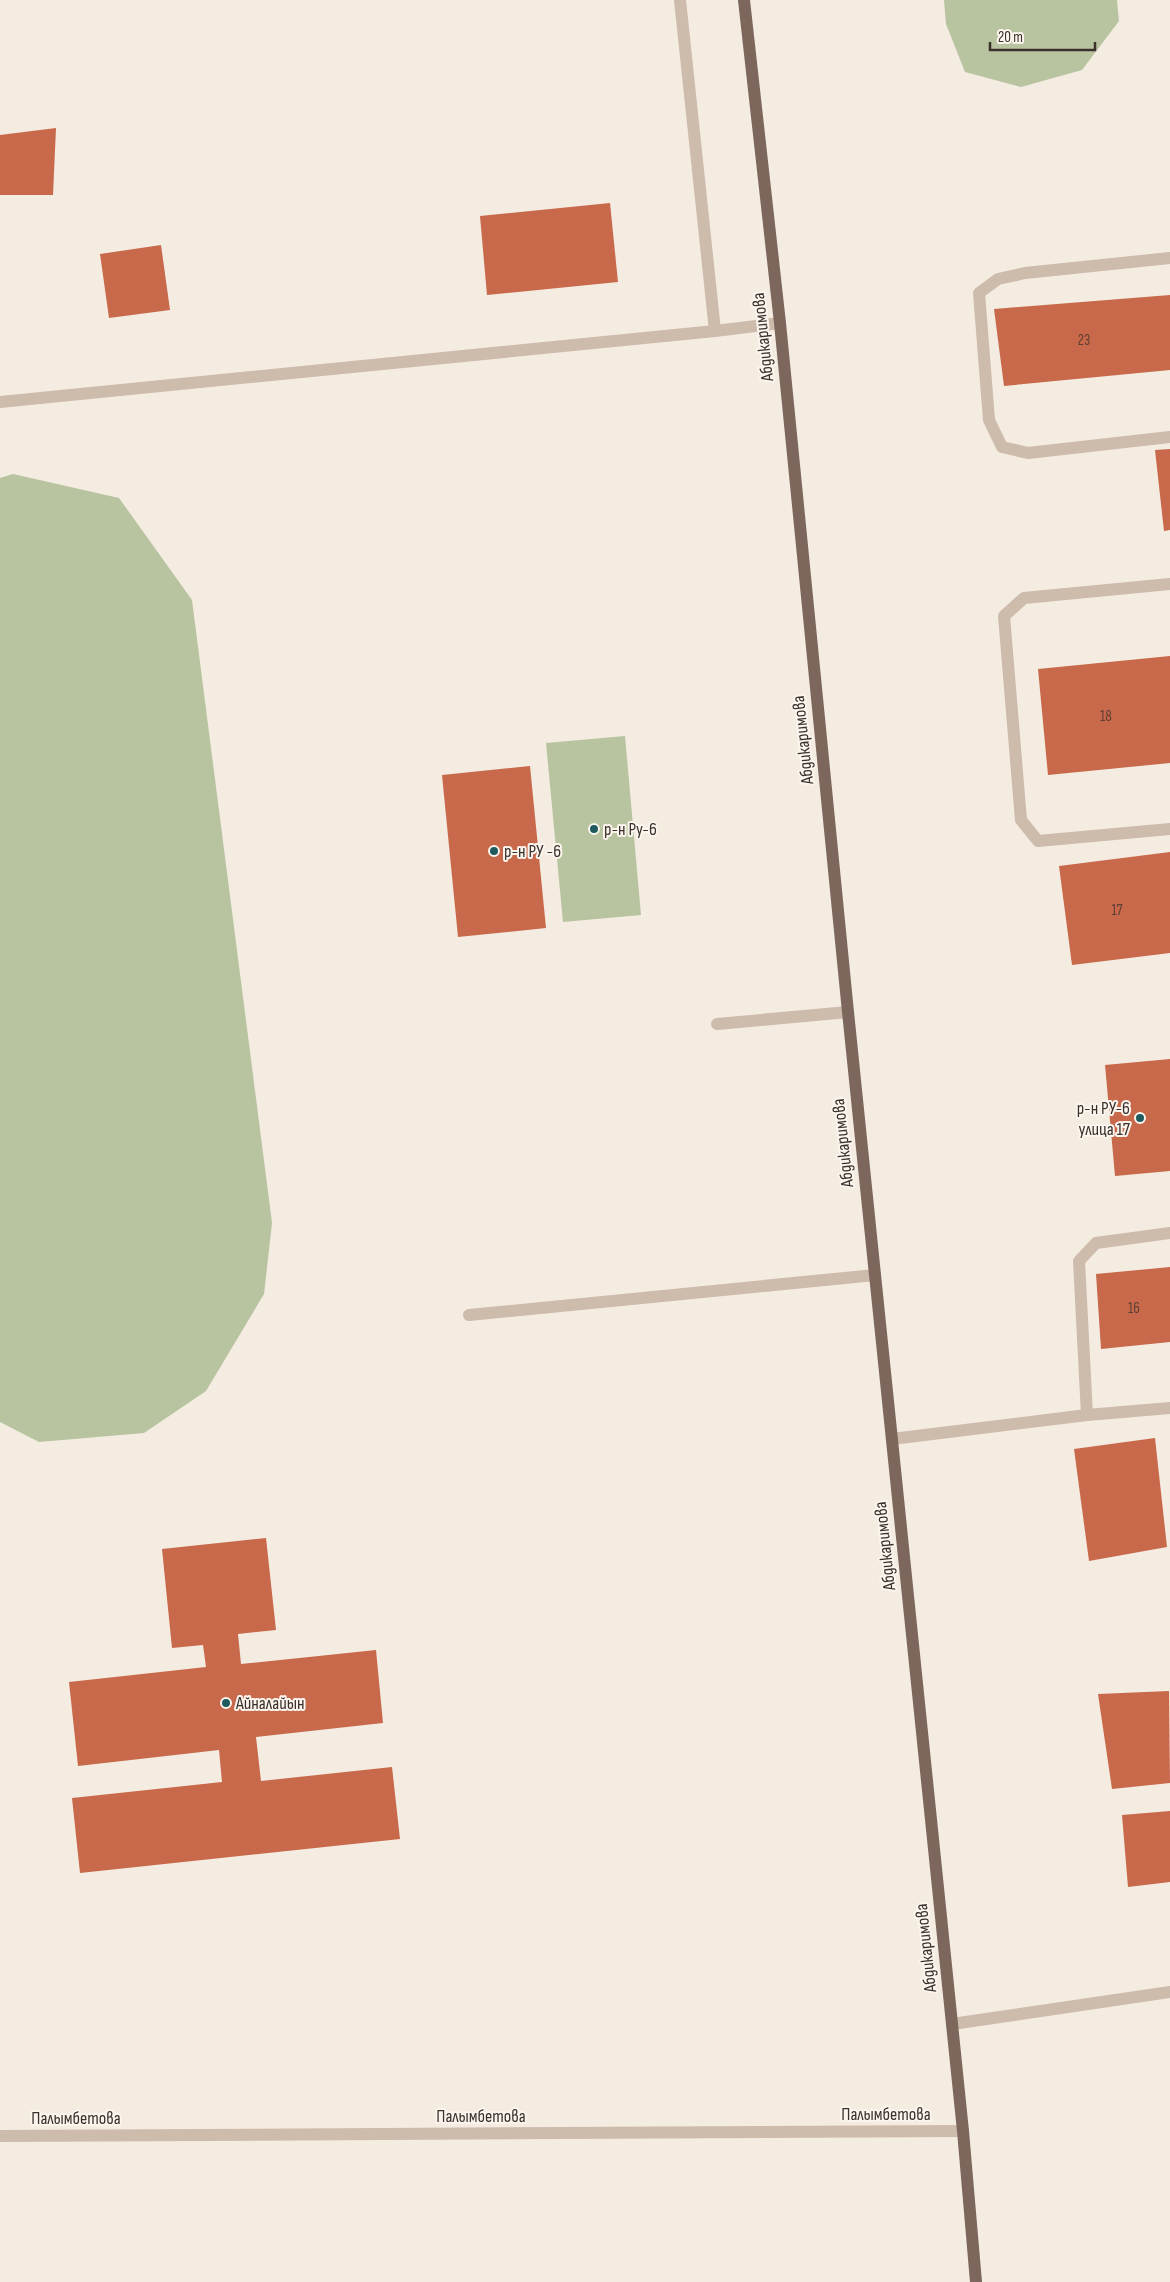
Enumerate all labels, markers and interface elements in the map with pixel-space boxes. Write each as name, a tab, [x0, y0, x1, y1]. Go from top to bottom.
scale bar	[990, 20, 1095, 52]
text: 20 m	[998, 28, 1023, 47]
street label: Абдикаримова	[748, 291, 778, 384]
house number: 23	[1078, 331, 1090, 350]
street label: Абдикаримова	[788, 694, 818, 787]
house number: 18	[1100, 707, 1112, 726]
place label: р-н Ру-6	[604, 819, 657, 840]
marker: р-н Ру-6	[588, 823, 600, 835]
place label: р-н РУ -6	[504, 841, 561, 862]
marker: р-н РУ -6	[488, 845, 500, 857]
house number: 17	[1111, 901, 1123, 920]
street label: Абдикаримова	[828, 1097, 858, 1190]
place label: р-н РУ-6 улица 17	[1077, 1098, 1131, 1140]
marker: р-н РУ-6 улица 17	[1134, 1112, 1146, 1124]
house number: 16	[1128, 1299, 1140, 1318]
street label: Абдикаримова	[870, 1500, 900, 1593]
place label: Айналайын	[235, 1693, 305, 1714]
marker: Айналайын	[220, 1697, 232, 1709]
street label: Абдикаримова	[911, 1902, 941, 1995]
street label: Палымбетова	[841, 2104, 931, 2125]
street label: Палымбетова	[436, 2106, 526, 2127]
street label: Палымбетова	[31, 2108, 121, 2129]

